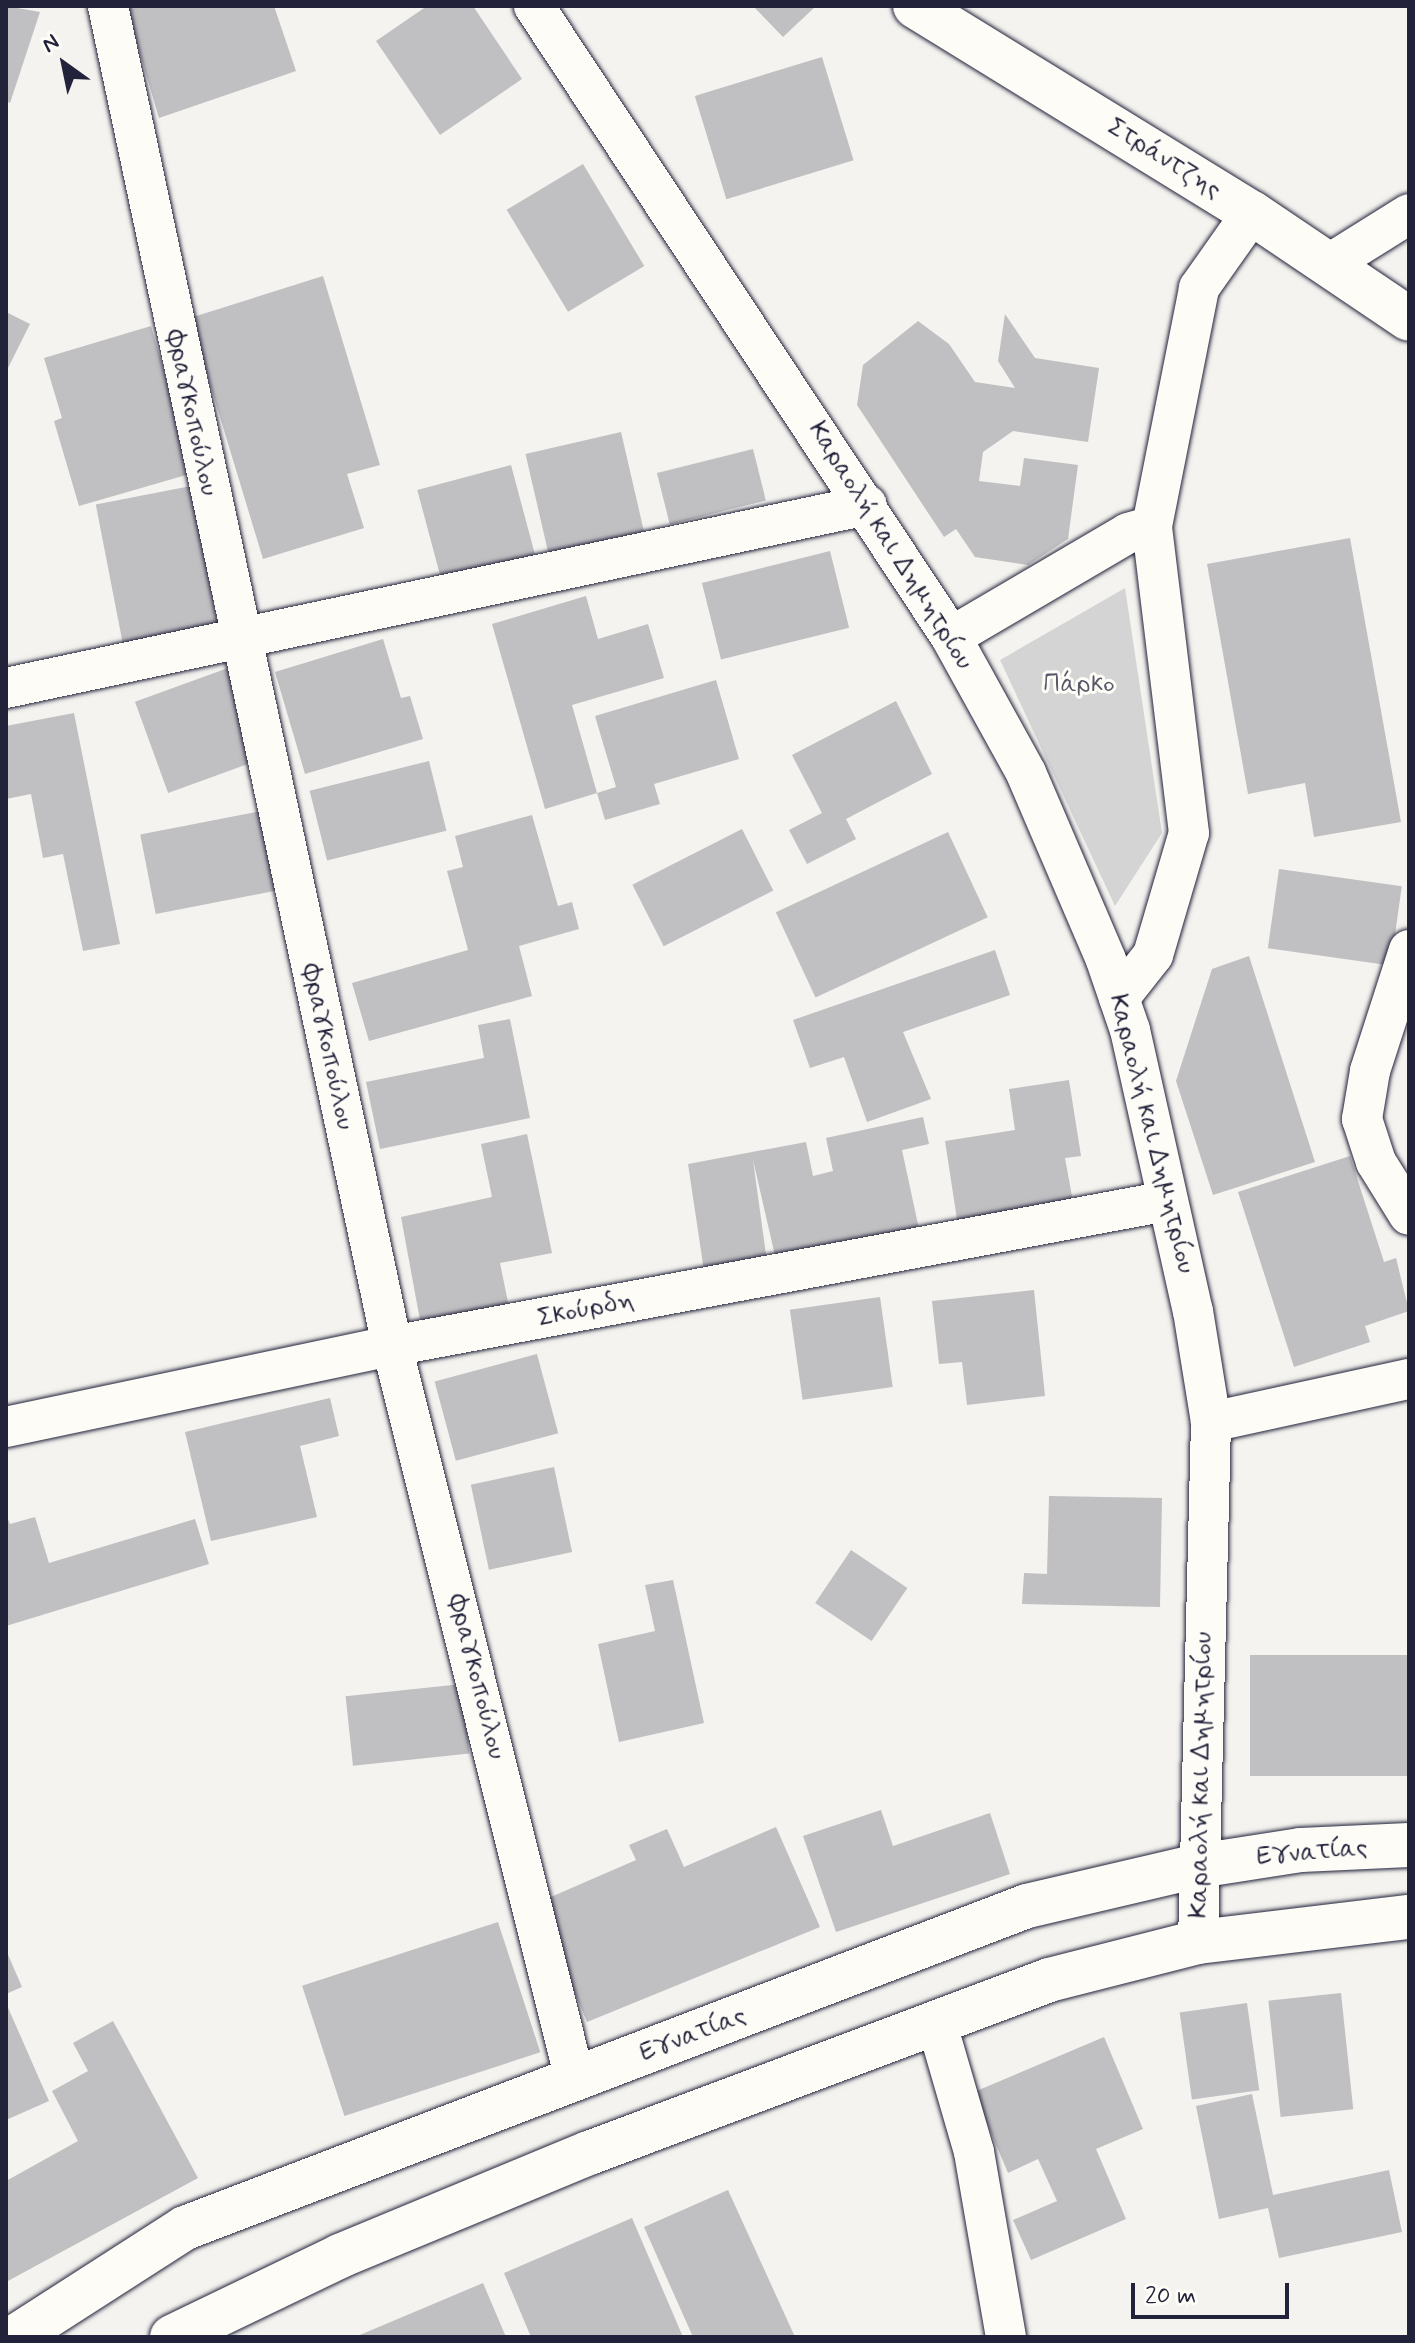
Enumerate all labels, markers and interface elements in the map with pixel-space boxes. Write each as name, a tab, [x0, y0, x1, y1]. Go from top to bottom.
north arrow	[24, 24, 104, 104]
text: N	[37, 28, 65, 60]
street label: Στράντζης	[1101, 112, 1227, 206]
street label: Φραγκοπούλου	[158, 327, 224, 499]
street label: Καραολή και Δημητρίου	[801, 416, 979, 676]
park label: Πάρκο	[1043, 669, 1115, 701]
street label: Φραγκοπούλου	[294, 961, 360, 1133]
street label: Καραολή και Δημητρίου	[1101, 991, 1201, 1277]
street label: Σκούρδη	[535, 1285, 637, 1335]
street label: Φραγκοπούλου	[440, 1591, 512, 1763]
street label: Καραολή και Δημητρίου	[1184, 1631, 1220, 1919]
street label: Εγνατίας	[1255, 1833, 1369, 1873]
street label: Εγνατίας	[635, 2000, 751, 2070]
scale bar	[1135, 2267, 1293, 2317]
text: 20 m	[1145, 2281, 1196, 2312]

